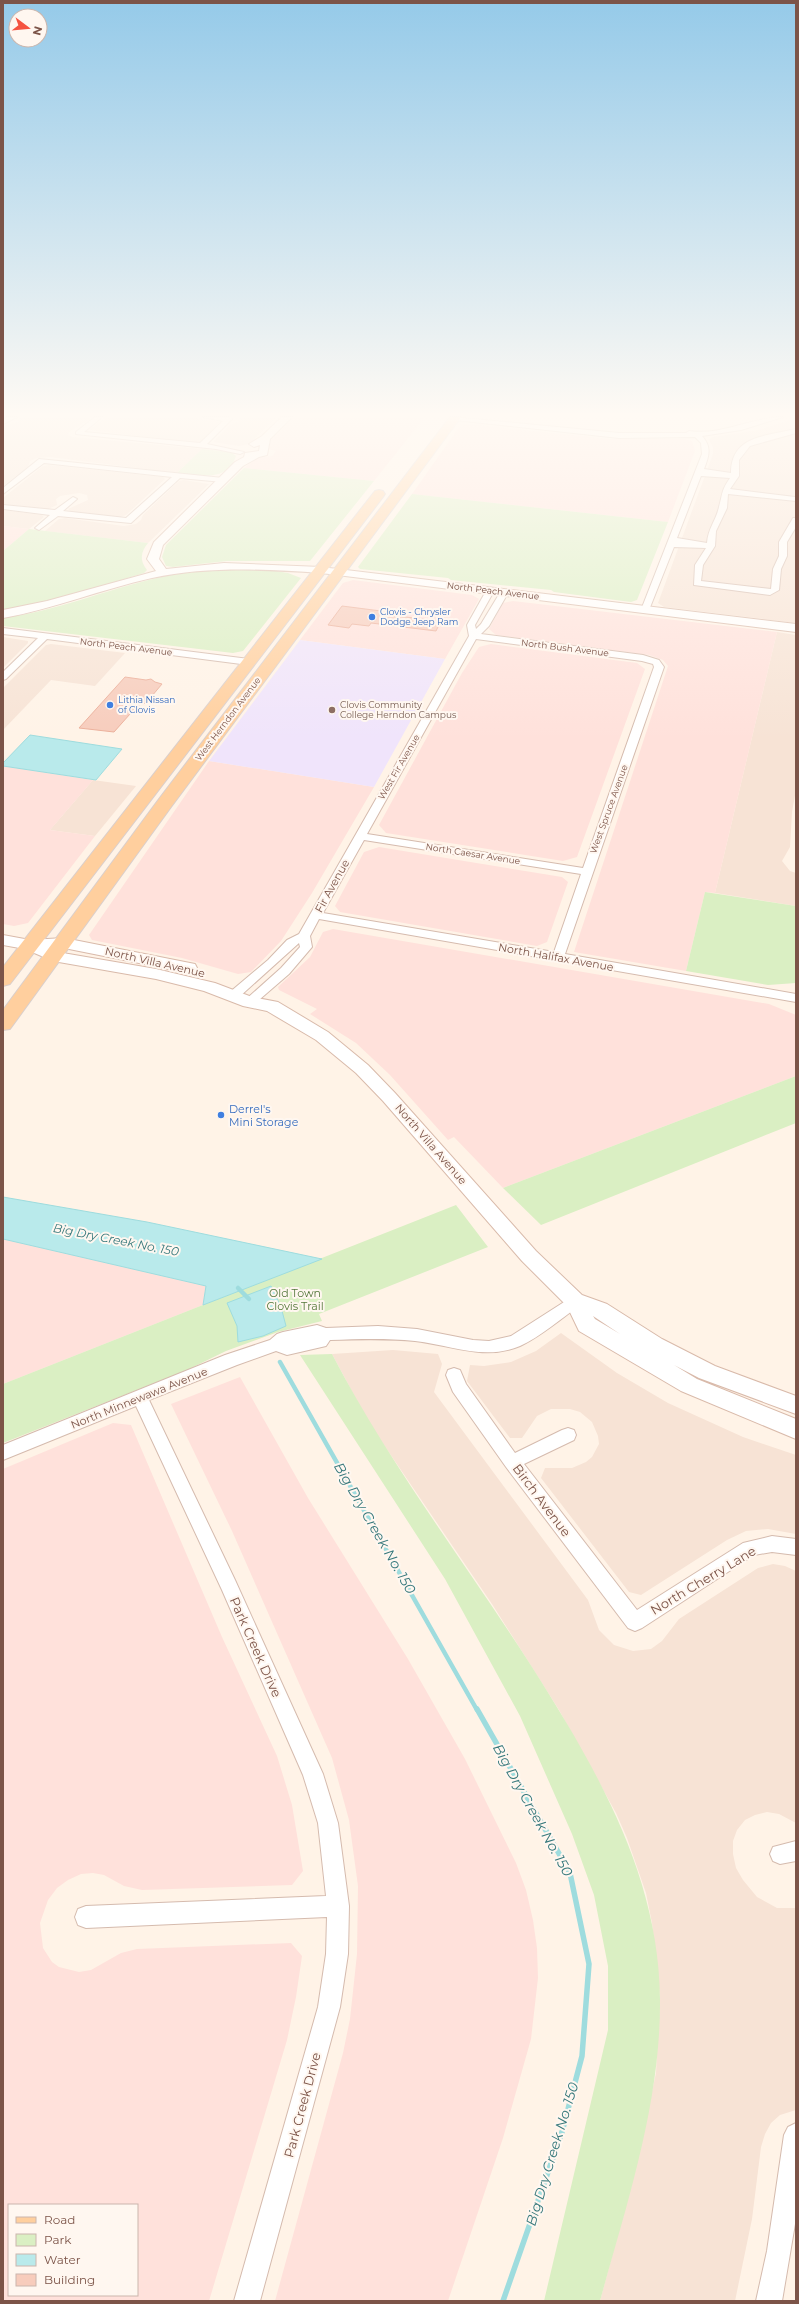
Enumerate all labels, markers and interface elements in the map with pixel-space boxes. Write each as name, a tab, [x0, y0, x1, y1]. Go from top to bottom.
north arrow	[8, 8, 48, 48]
text: N	[30, 25, 46, 37]
street label: North Peach Avenue	[446, 579, 541, 602]
place label: Clovis - Chrysler Dodge Jeep Ram	[380, 606, 458, 627]
marker: Clovis - Chrysler Dodge Jeep Ram	[367, 612, 377, 622]
street label: North Peach Avenue	[79, 635, 174, 658]
street label: North Bush Avenue	[521, 637, 610, 658]
street label: West Herndon Avenue	[193, 674, 263, 763]
place label: Lithia Nissan of Clovis	[118, 694, 175, 715]
place label: Clovis Community College Herndon Campus	[340, 699, 457, 720]
marker: Lithia Nissan of Clovis	[105, 700, 115, 710]
marker: Clovis Community College Herndon Campus	[327, 705, 337, 715]
street label: West Fir Avenue	[375, 732, 422, 801]
street label: West Spruce Avenue	[587, 763, 630, 855]
street label: North Caesar Avenue	[425, 841, 522, 866]
street label: Fir Avenue	[312, 857, 353, 915]
street label: North Halifax Avenue	[497, 940, 615, 974]
street label: North Villa Avenue	[104, 944, 207, 980]
street label: North Villa Avenue	[392, 1101, 470, 1188]
place label: Derrel's Mini Storage	[229, 1102, 299, 1129]
marker: Derrel's Mini Storage	[216, 1110, 226, 1120]
water label: Big Dry Creek No. 150	[52, 1220, 180, 1259]
park label: Old Town Clovis Trail	[266, 1286, 324, 1313]
street label: North Minnewawa Avenue	[69, 1364, 210, 1432]
water label: Big Dry Creek No. 150	[330, 1459, 420, 1597]
street label: Birch Avenue	[509, 1461, 575, 1540]
street label: North Cherry Lane	[647, 1542, 759, 1618]
street label: Park Creek Drive	[227, 1594, 285, 1700]
water label: Big Dry Creek No. 150	[489, 1740, 577, 1880]
street label: Park Creek Drive	[280, 2050, 324, 2159]
water label: Big Dry Creek No. 150	[522, 2080, 582, 2228]
legend	[8, 2204, 138, 2296]
text: Road	[44, 2212, 75, 2227]
text: Park	[44, 2232, 72, 2247]
text: Water	[44, 2252, 81, 2267]
text: Building	[44, 2272, 95, 2287]

